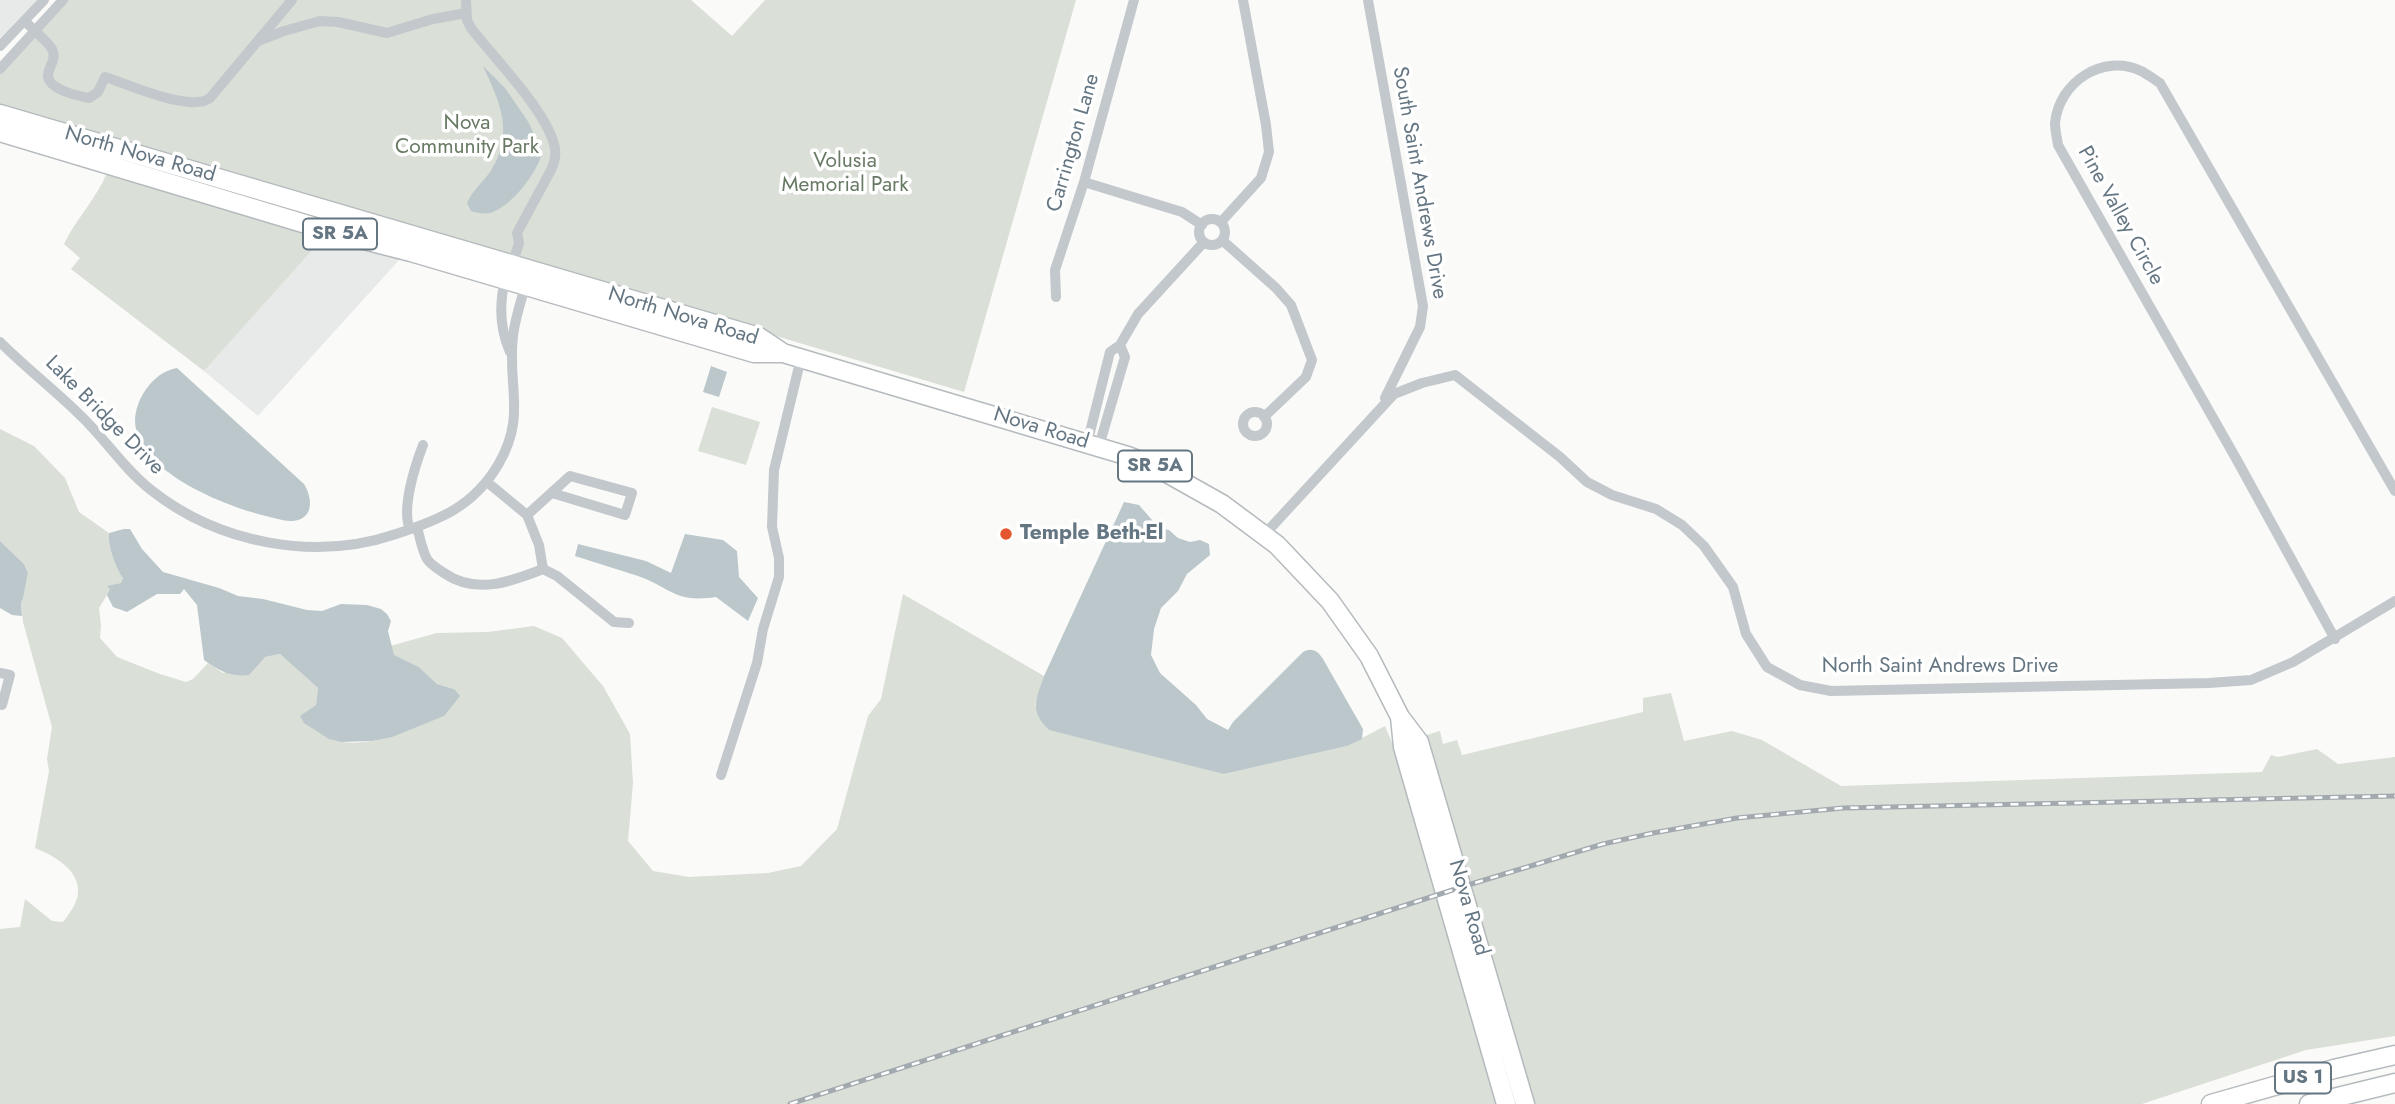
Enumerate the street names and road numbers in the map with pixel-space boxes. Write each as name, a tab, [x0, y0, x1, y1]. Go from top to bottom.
street label: South Saint Andrews Drive	[1386, 65, 1452, 301]
street label: Carrington Lane	[1042, 71, 1106, 215]
street label: North Nova Road	[62, 121, 218, 189]
street label: Pine Valley Circle	[2071, 142, 2169, 290]
road number: SR 5A	[303, 218, 377, 250]
street label: North Nova Road	[605, 282, 761, 352]
street label: Lake Bridge Drive	[39, 351, 169, 481]
street label: Nova Road	[990, 403, 1092, 455]
road number: SR 5A	[1118, 450, 1192, 481]
street label: North Saint Andrews Drive	[1822, 654, 2058, 680]
street label: Nova Road	[1442, 857, 1494, 959]
road number: US 1	[2275, 1062, 2331, 1094]

